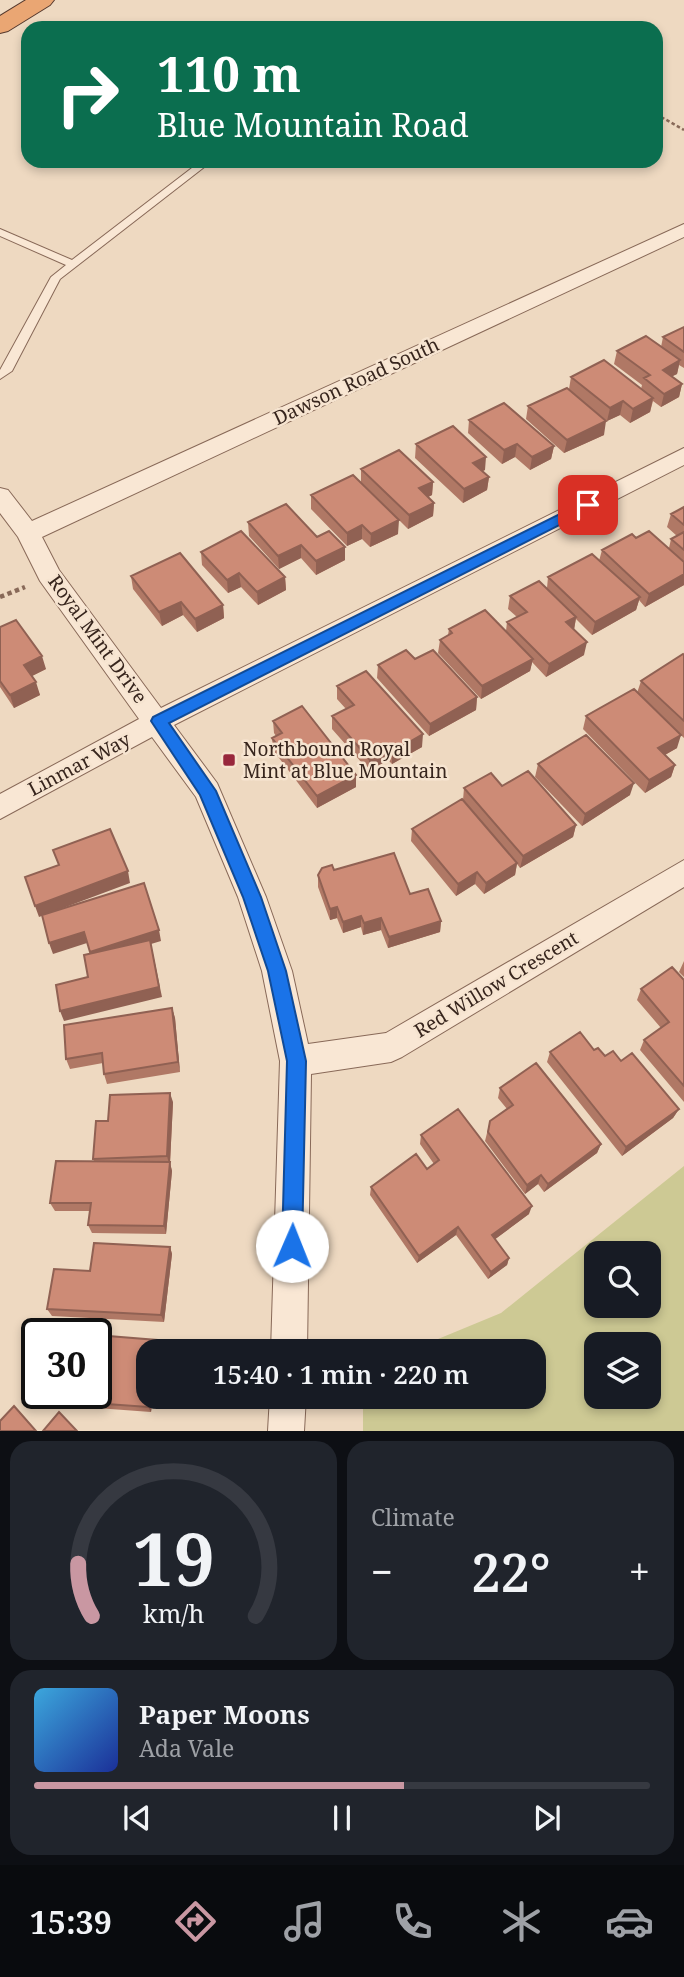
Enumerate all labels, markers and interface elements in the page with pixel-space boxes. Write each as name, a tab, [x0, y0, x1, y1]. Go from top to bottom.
text: 110 m	[157, 40, 301, 106]
icon: right	[42, 49, 133, 140]
text: Blue Mountain Road	[157, 103, 469, 146]
street label: Dawson Road South	[269, 331, 443, 431]
pin	[558, 475, 618, 535]
icon: arrive	[569, 486, 607, 524]
street label: Royal Mint Drive	[42, 569, 154, 709]
street label: Linmar Way	[23, 726, 135, 802]
place label: Northbound Royal Mint at Blue Mountain	[243, 736, 447, 784]
marker: Northbound Royal Mint at Blue Mountain	[221, 752, 237, 768]
street label: Red Willow Crescent	[409, 925, 583, 1043]
position arrow	[255, 1209, 329, 1283]
map controls	[584, 1241, 661, 1409]
button: search	[584, 1241, 661, 1318]
speed limit sign: 30	[21, 1318, 112, 1409]
button: layers	[584, 1332, 661, 1409]
text: 15:40 · 1 min · 220 m	[213, 1356, 469, 1392]
text: Climate	[371, 1501, 455, 1533]
text: 19	[132, 1509, 215, 1608]
text: 22°	[471, 1536, 551, 1607]
text: −	[371, 1545, 393, 1597]
text: +	[629, 1545, 650, 1597]
text: km/h	[143, 1596, 204, 1630]
text: Paper Moons	[139, 1696, 310, 1732]
text: Ada Vale	[139, 1732, 234, 1764]
icon: previous	[118, 1799, 156, 1837]
icon: pause	[323, 1799, 361, 1837]
icon: next	[528, 1799, 566, 1837]
icon: directions	[171, 1897, 220, 1946]
icon: music	[280, 1897, 329, 1946]
icon: phone	[388, 1897, 437, 1946]
icon: climate	[497, 1897, 546, 1946]
icon: car	[605, 1897, 654, 1946]
text: 15:39	[30, 1900, 112, 1943]

